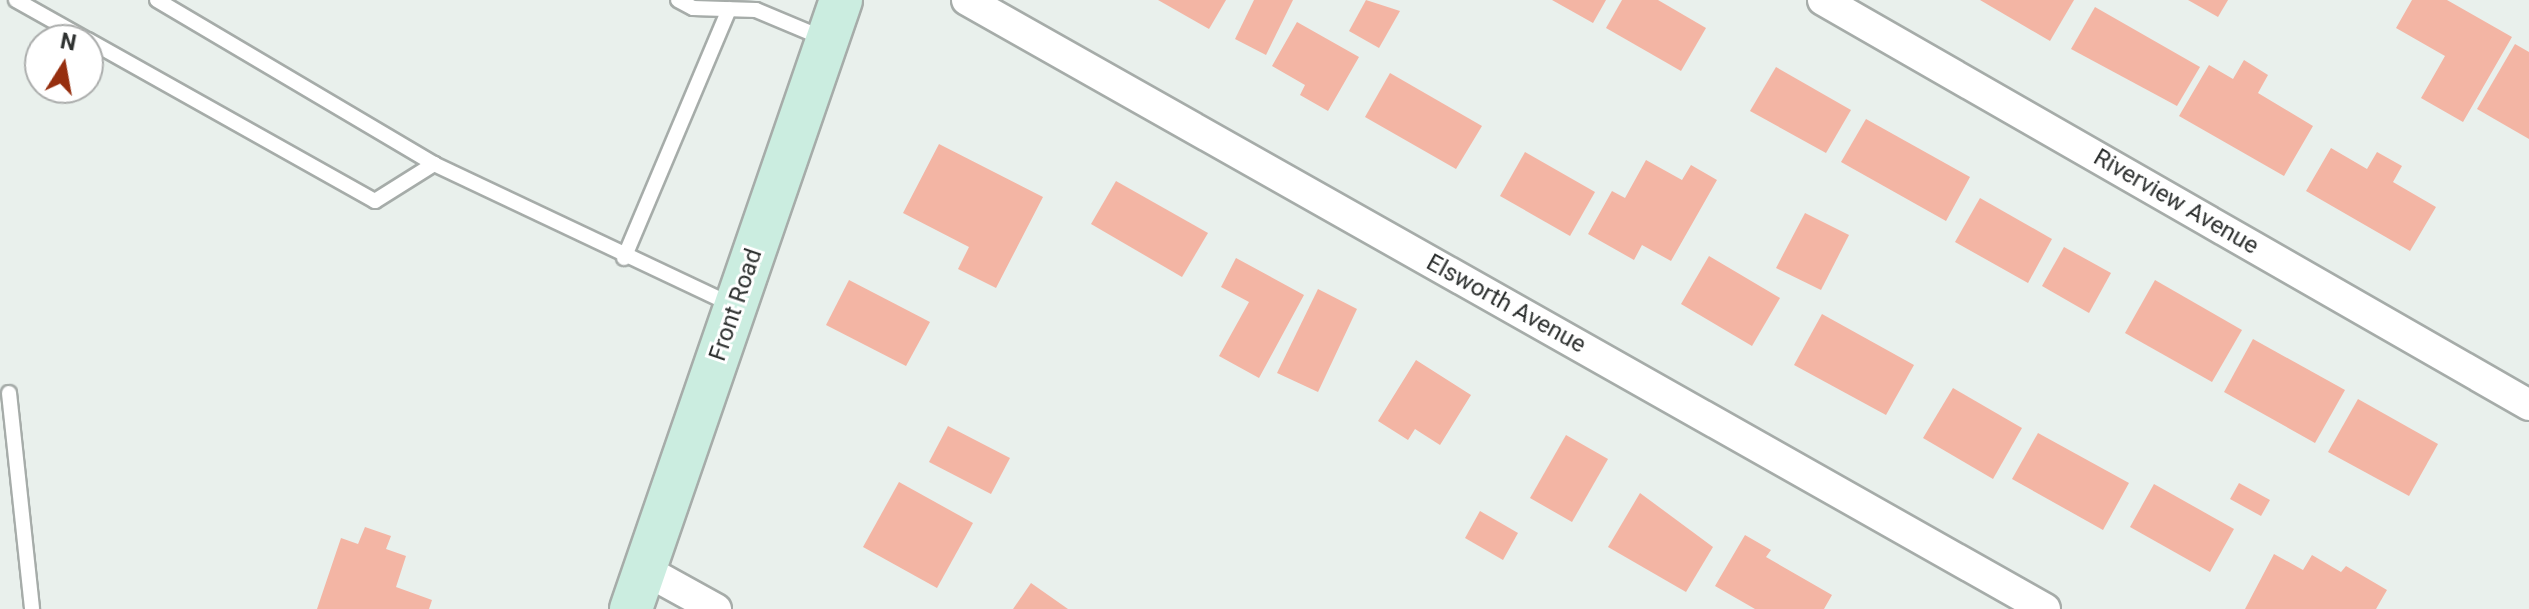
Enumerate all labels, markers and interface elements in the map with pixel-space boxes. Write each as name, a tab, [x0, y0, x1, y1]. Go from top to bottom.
north arrow	[24, 24, 104, 104]
text: N	[58, 28, 78, 56]
street label: Riverview Avenue	[2088, 143, 2264, 261]
street label: Front Road	[703, 245, 769, 365]
street label: Elsworth Avenue	[1421, 248, 1591, 360]

